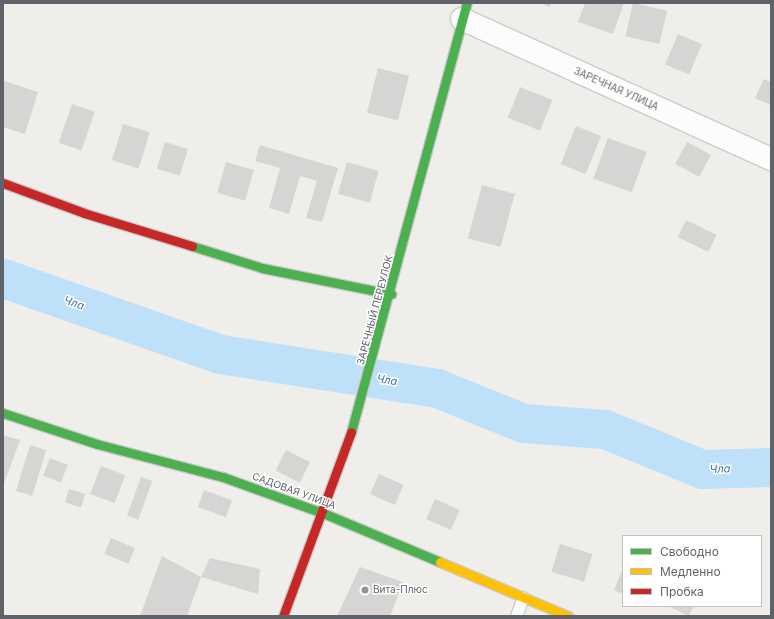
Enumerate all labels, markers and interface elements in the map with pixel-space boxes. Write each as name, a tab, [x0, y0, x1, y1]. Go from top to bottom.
street label: ЗАРЕЧНАЯ УЛИЦА	[572, 65, 660, 113]
street label: ЗАРЕЧНЫЙ ПЕРЕУЛОК	[355, 254, 395, 366]
water label: Чла	[62, 293, 86, 313]
water label: Чла	[376, 372, 398, 388]
water label: Чла	[709, 462, 731, 476]
street label: САДОВАЯ УЛИЦА	[251, 470, 337, 512]
legend	[622, 535, 762, 607]
text: Свободно	[660, 544, 719, 559]
text: Медленно	[660, 564, 721, 579]
place label: Вита-Плюс	[373, 584, 428, 596]
text: Пробка	[660, 584, 704, 599]
marker: Вита-Плюс	[360, 585, 370, 595]

